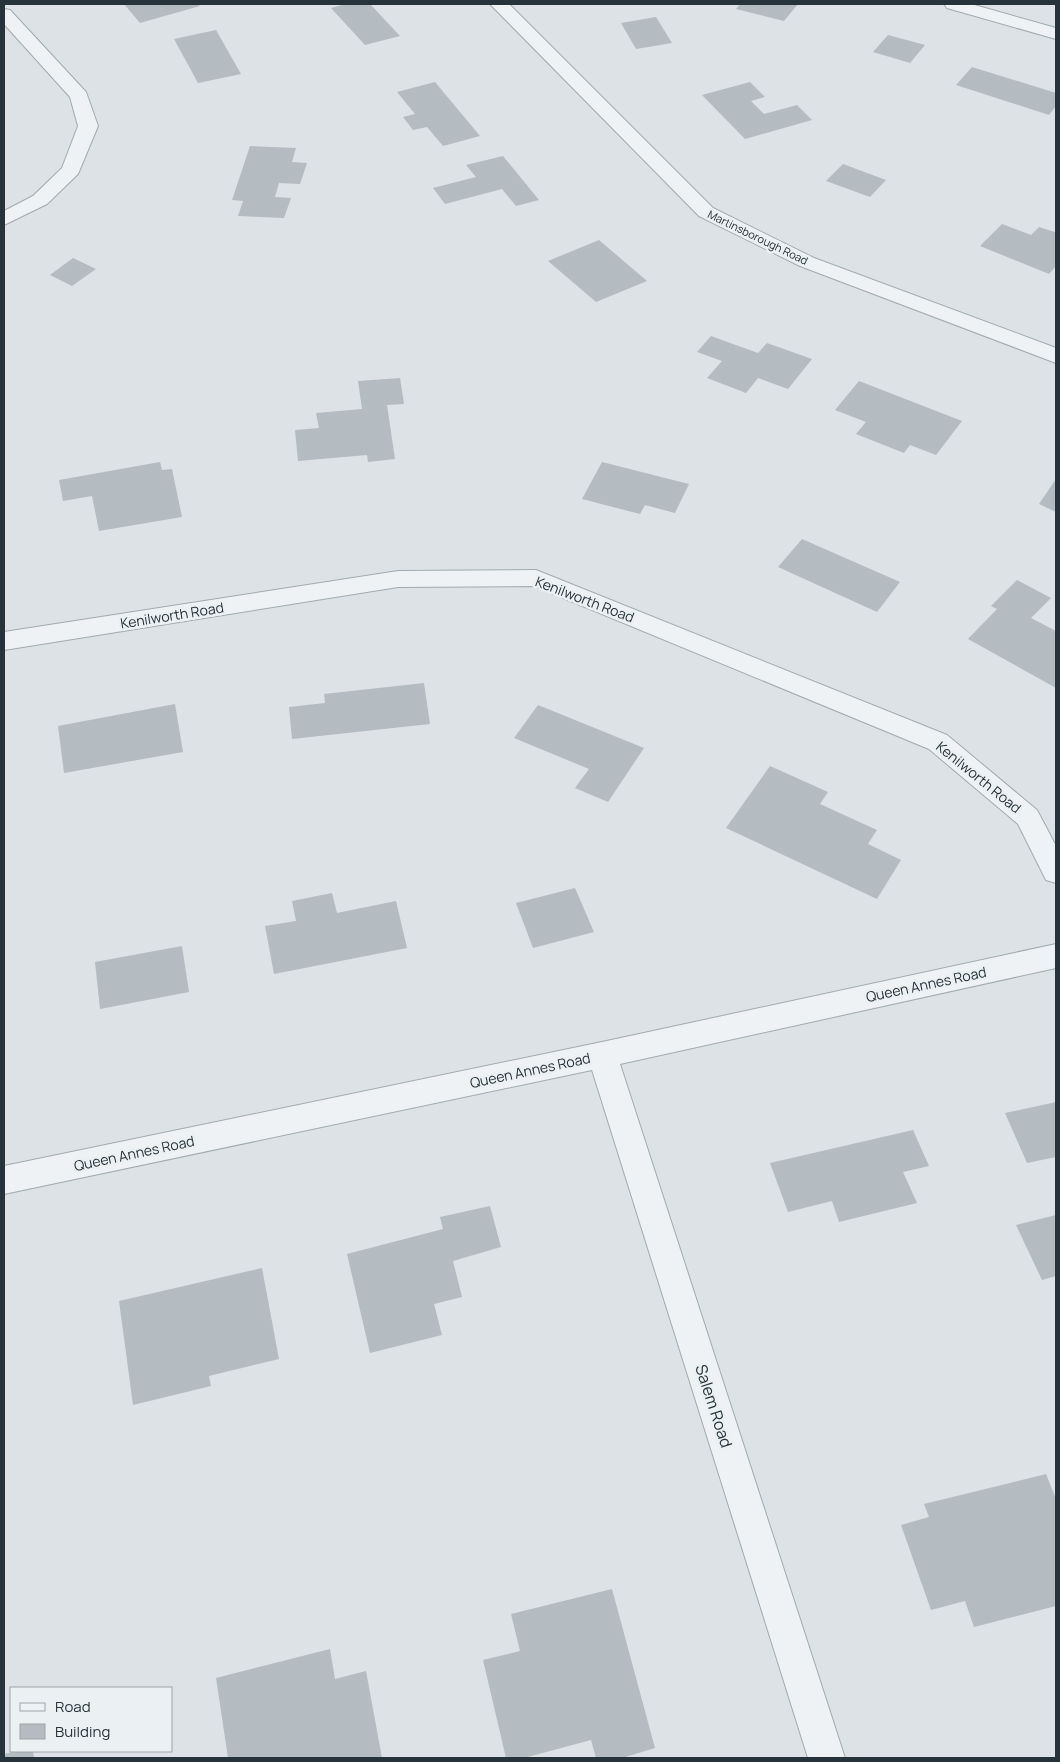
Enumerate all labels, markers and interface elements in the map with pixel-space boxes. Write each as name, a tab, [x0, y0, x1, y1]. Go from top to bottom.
street label: Martinsborough Road	[705, 206, 811, 268]
street label: Kenilworth Road	[533, 571, 637, 627]
street label: Kenilworth Road	[119, 597, 225, 633]
street label: Kenilworth Road	[933, 737, 1025, 817]
street label: Queen Annes Road	[864, 962, 988, 1006]
street label: Queen Annes Road	[468, 1048, 592, 1092]
street label: Queen Annes Road	[72, 1131, 196, 1175]
street label: Salem Road	[690, 1362, 738, 1450]
legend	[10, 1687, 172, 1752]
text: Road	[55, 1696, 91, 1717]
text: Building	[55, 1721, 110, 1742]

